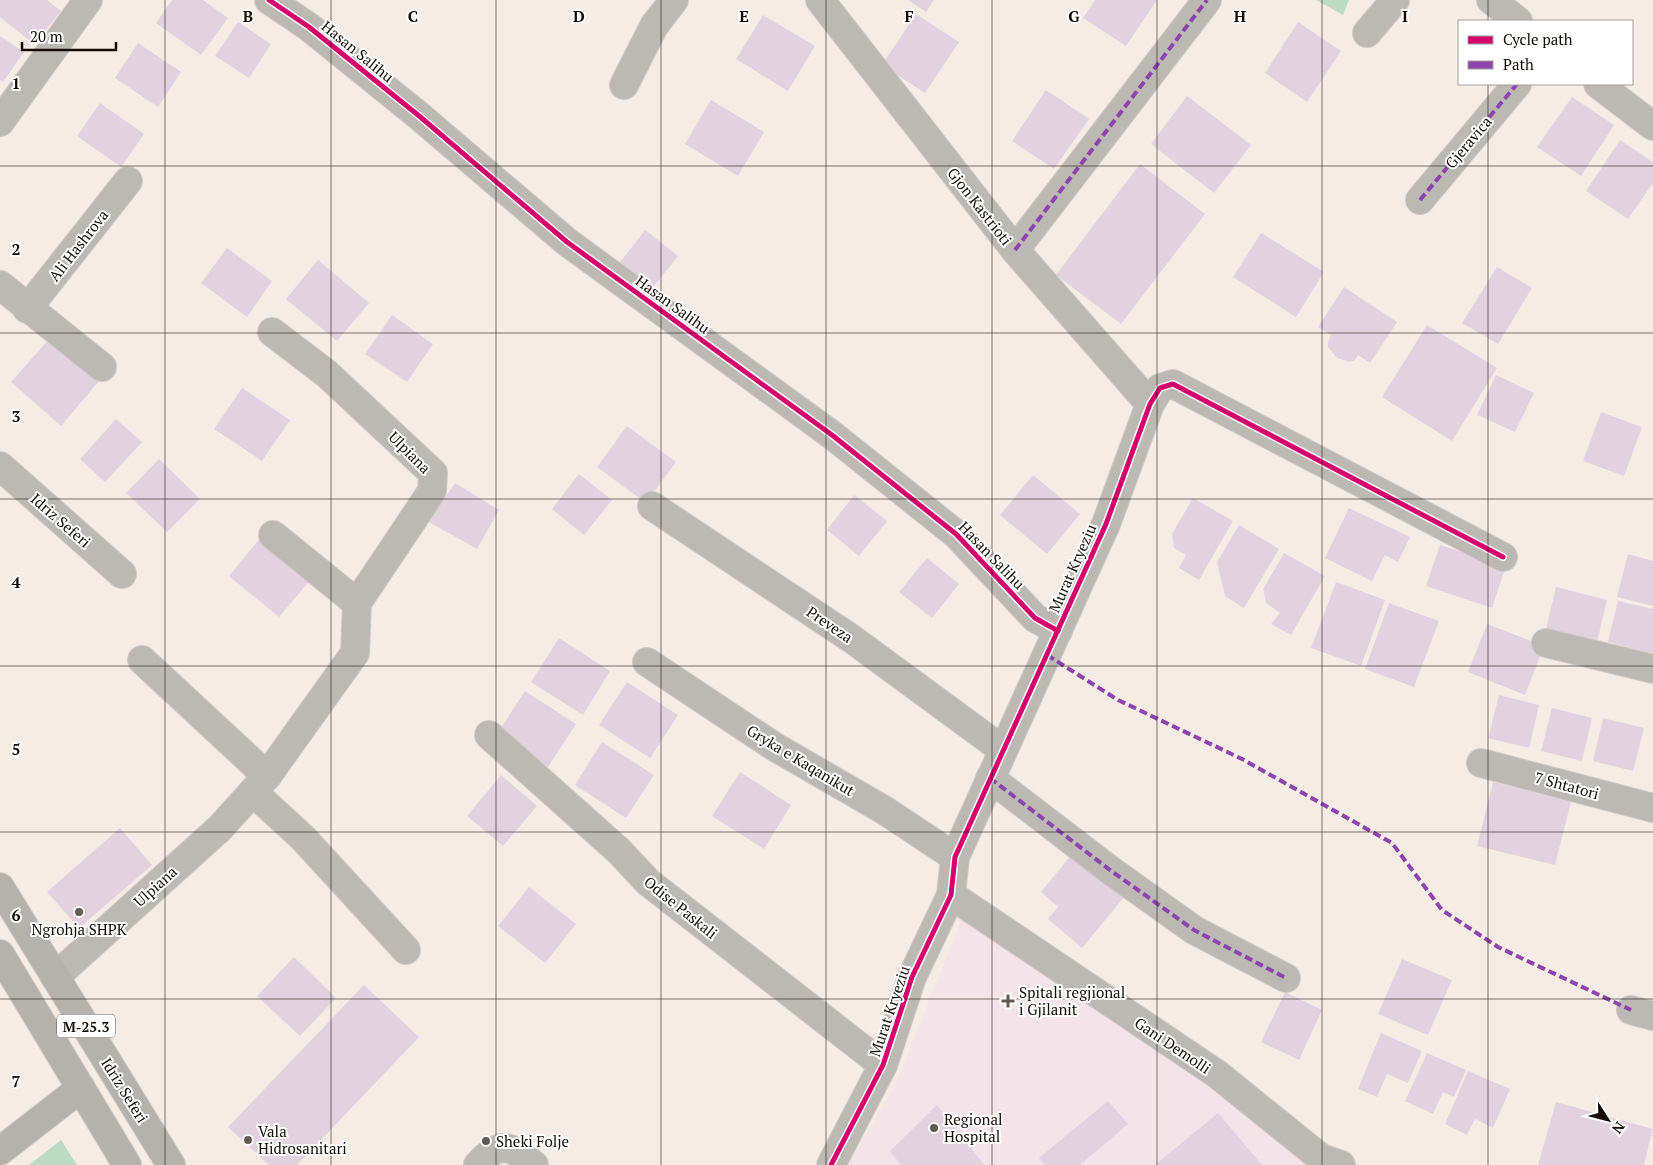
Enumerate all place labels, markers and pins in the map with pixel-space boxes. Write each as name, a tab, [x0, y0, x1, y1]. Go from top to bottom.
marker: Ngrohja SHPK	[73, 906, 85, 918]
place label: Ngrohja SHPK	[32, 919, 127, 939]
place label: Spitali regjional i Gjilanit	[1019, 982, 1125, 1019]
marker: Spitali regjional i Gjilanit	[1001, 994, 1015, 1008]
place label: Regional Hospital	[944, 1109, 1003, 1146]
place label: Vala Hidrosanitari	[258, 1121, 347, 1158]
marker: Regional Hospital	[928, 1122, 940, 1134]
place label: Sheki Folje	[496, 1131, 569, 1151]
marker: Vala Hidrosanitari	[242, 1134, 254, 1146]
marker: Sheki Folje	[480, 1135, 492, 1147]

